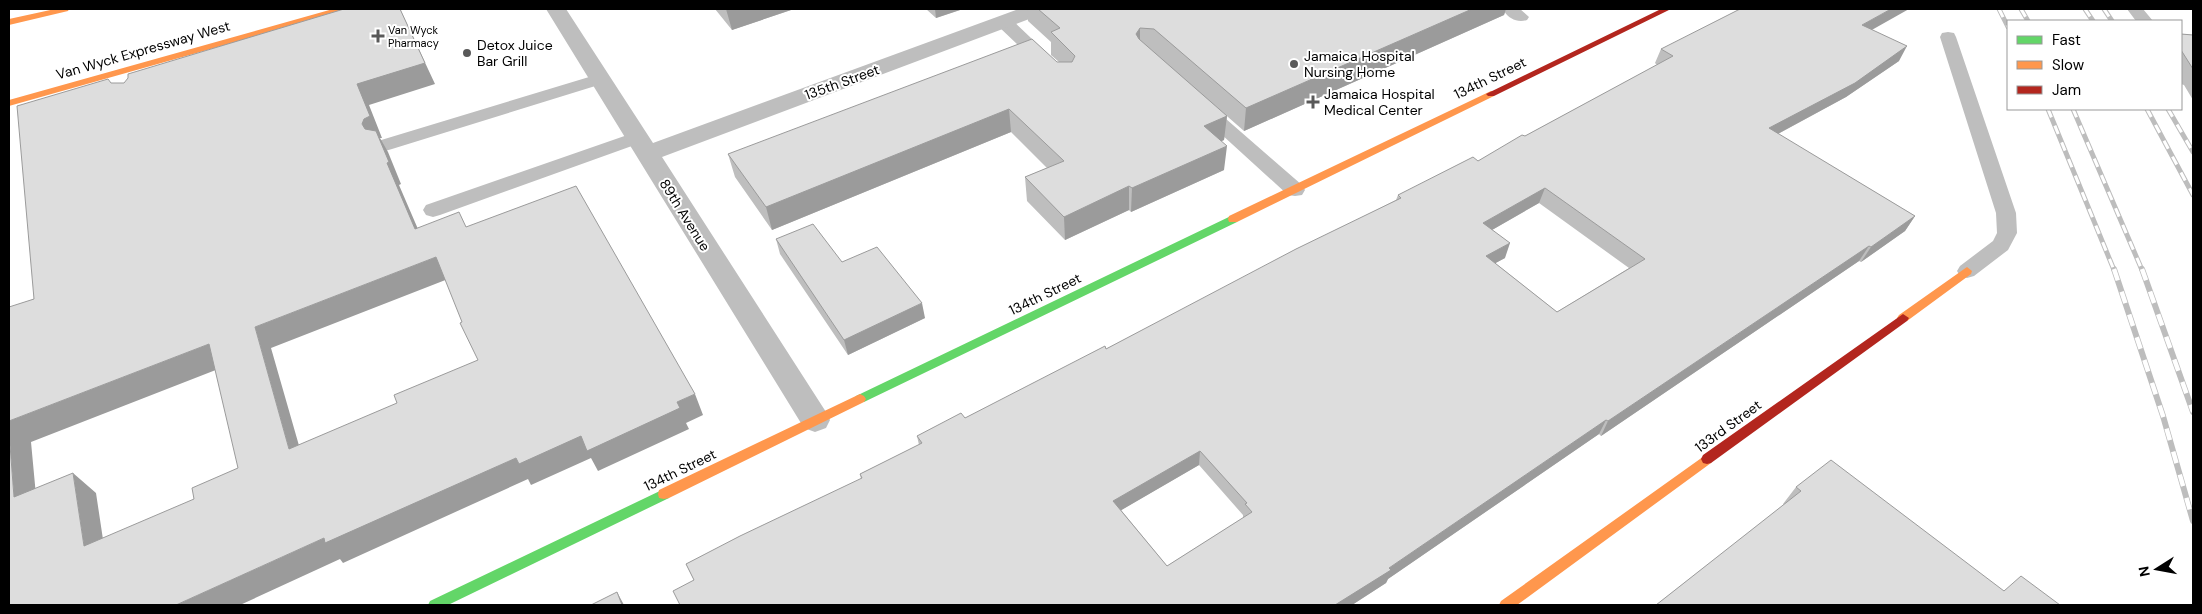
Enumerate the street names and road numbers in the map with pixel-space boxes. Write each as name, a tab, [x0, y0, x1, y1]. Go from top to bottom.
street label: Van Wyck Expressway West	[54, 17, 232, 83]
street label: 134th Street	[1451, 53, 1529, 103]
street label: 135th Street	[802, 60, 882, 104]
street label: 89th Avenue	[656, 176, 714, 254]
street label: 134th Street	[1006, 269, 1084, 319]
street label: 133rd Street	[1691, 396, 1765, 456]
street label: 134th Street	[641, 445, 719, 495]

